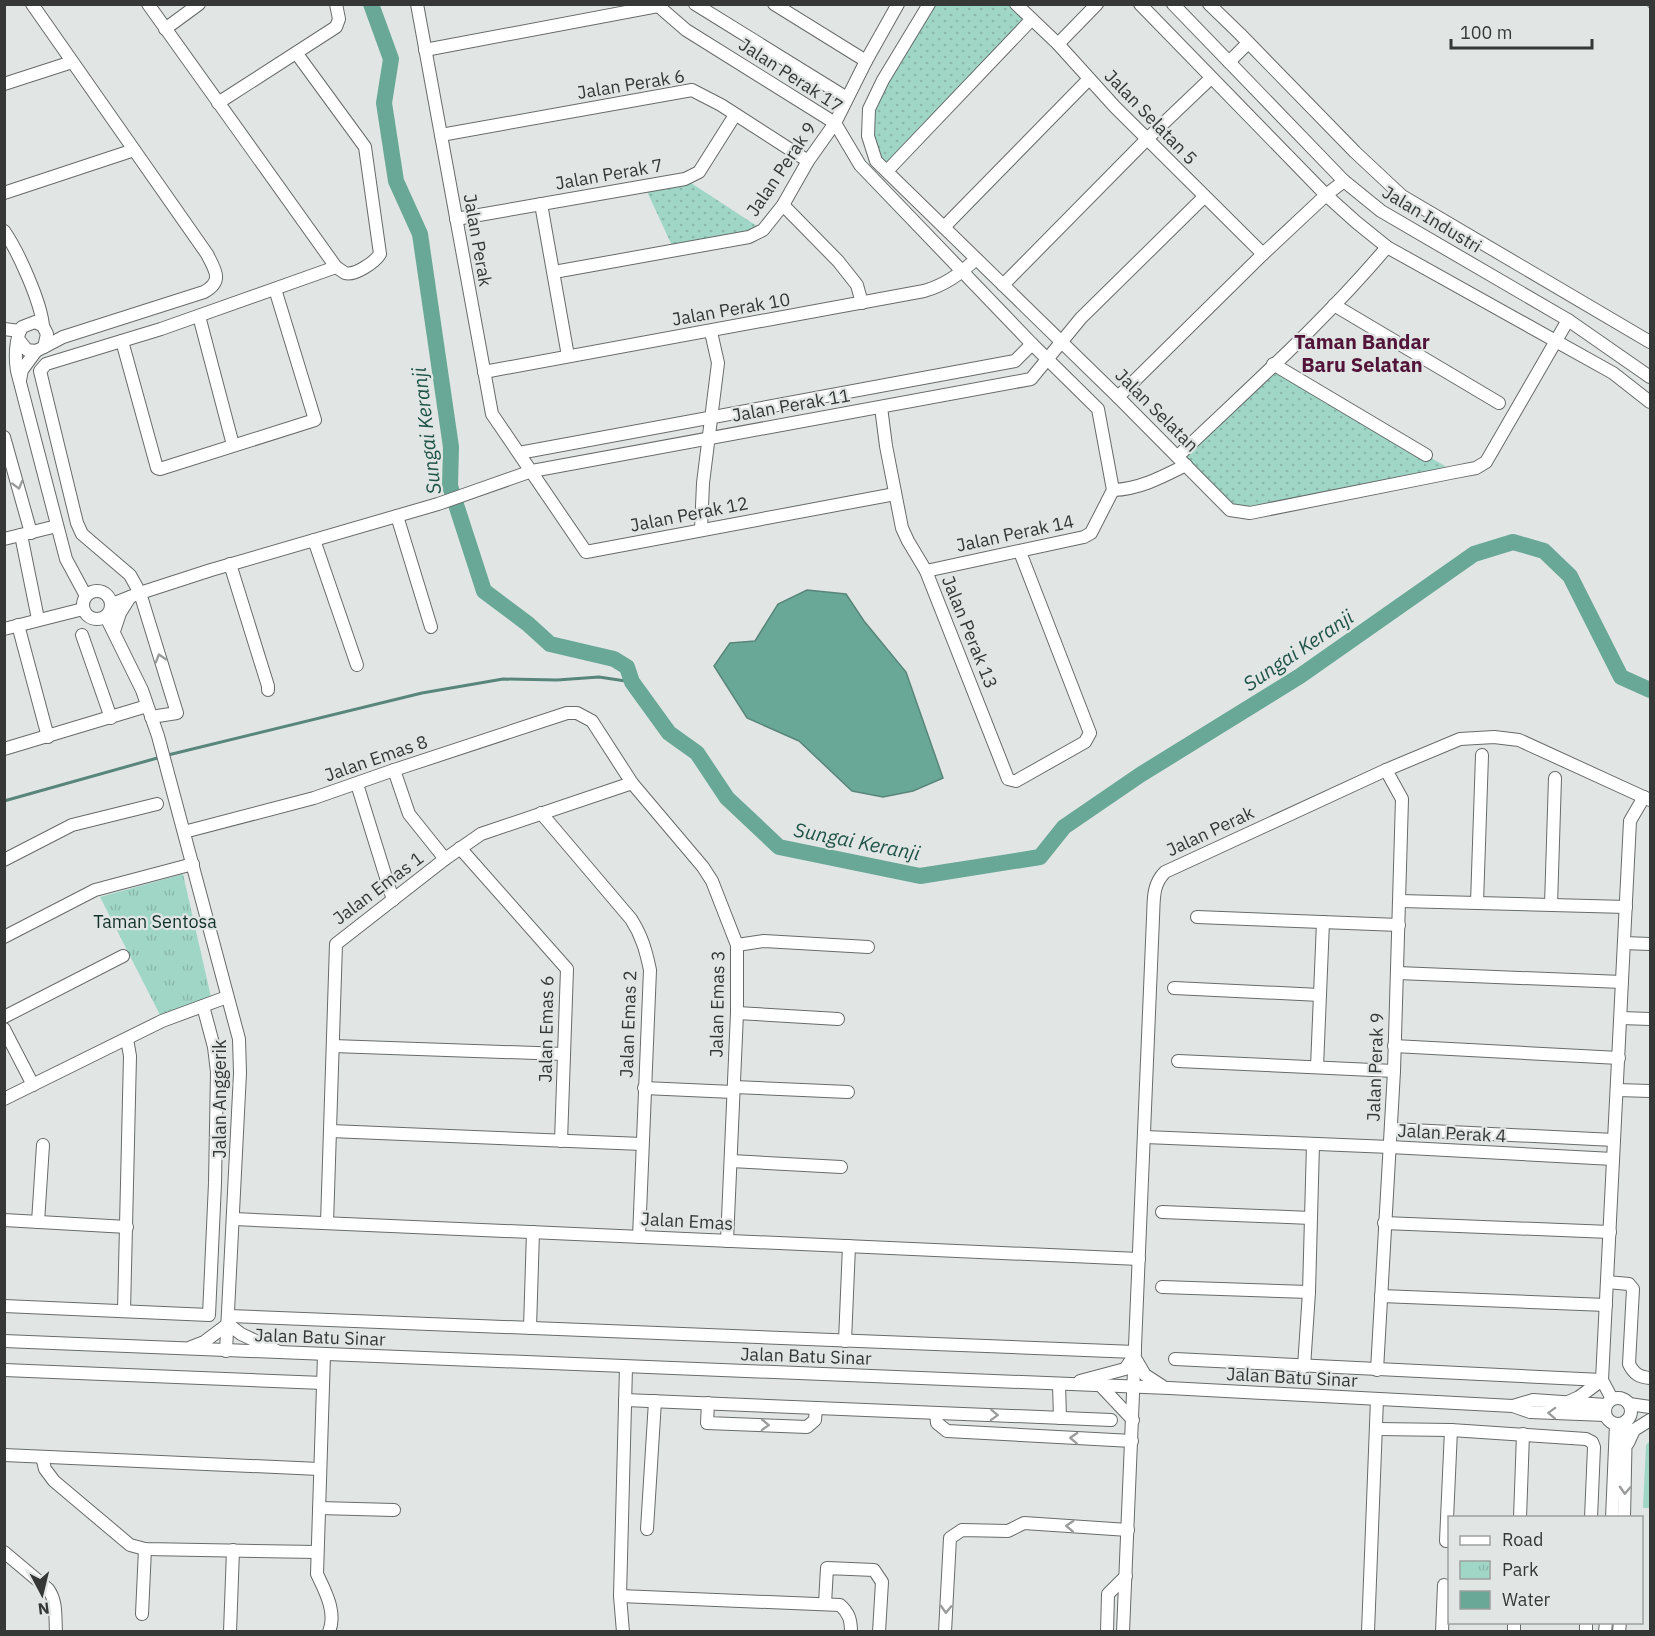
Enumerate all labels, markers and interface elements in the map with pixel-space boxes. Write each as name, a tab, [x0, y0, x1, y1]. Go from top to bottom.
scale bar	[1451, 12, 1592, 50]
text: 100 m	[1460, 21, 1512, 44]
street label: Jalan Perak 17	[735, 33, 847, 117]
street label: Jalan Perak 6	[575, 64, 687, 104]
street label: Jalan Selatan 5	[1100, 64, 1202, 170]
street label: Jalan Perak 9	[741, 117, 821, 221]
street label: Jalan Perak 7	[553, 153, 665, 195]
street label: Jalan Industri	[1378, 180, 1486, 258]
street label: Jalan Perak	[459, 192, 498, 289]
street label: Jalan Perak 10	[670, 287, 792, 331]
district label: Taman Bandar Baru Selatan	[1294, 328, 1430, 378]
street label: Jalan Selatan	[1110, 363, 1204, 457]
water label: Sungai Keranji	[405, 365, 447, 496]
street label: Jalan Perak 11	[730, 383, 852, 427]
one-way arrow	[11, 479, 23, 490]
street label: Jalan Perak 12	[628, 491, 750, 537]
street label: Jalan Perak 14	[954, 509, 1076, 557]
street label: Jalan Perak 13	[937, 572, 1003, 692]
water label: Sungai Keranji	[1237, 603, 1359, 697]
one-way arrow	[155, 653, 167, 663]
street label: Jalan Emas 8	[321, 730, 431, 786]
street label: Jalan Perak	[1163, 801, 1258, 861]
water label: Sungai Keranji	[792, 816, 923, 867]
street label: Jalan Emas 1	[328, 846, 428, 930]
park label: Taman Sentosa	[93, 910, 217, 933]
street label: Jalan Emas 3	[705, 950, 729, 1058]
street label: Jalan Emas 2	[615, 970, 641, 1078]
street label: Jalan Emas 6	[534, 975, 558, 1083]
street label: Jalan Perak 9	[1362, 1012, 1388, 1122]
street label: Jalan Anggerik	[208, 1039, 231, 1158]
street label: Jalan Perak 4	[1397, 1119, 1507, 1147]
street label: Jalan Emas	[640, 1207, 734, 1235]
street label: Jalan Batu Sinar	[254, 1323, 386, 1351]
street label: Jalan Batu Sinar	[740, 1342, 872, 1370]
street label: Jalan Batu Sinar	[1226, 1362, 1359, 1392]
one-way arrow	[1547, 1406, 1556, 1419]
one-way arrow	[990, 1409, 999, 1421]
one-way arrow	[761, 1418, 770, 1431]
one-way arrow	[1069, 1431, 1078, 1444]
one-way arrow	[1619, 1486, 1631, 1495]
legend	[1448, 1516, 1643, 1624]
one-way arrow	[1065, 1520, 1074, 1533]
text: Road	[1502, 1528, 1543, 1551]
text: Park	[1502, 1558, 1539, 1581]
north arrow	[12, 1564, 72, 1624]
text: Water	[1502, 1588, 1551, 1611]
text: N	[37, 1598, 51, 1620]
one-way arrow	[939, 1604, 952, 1613]

